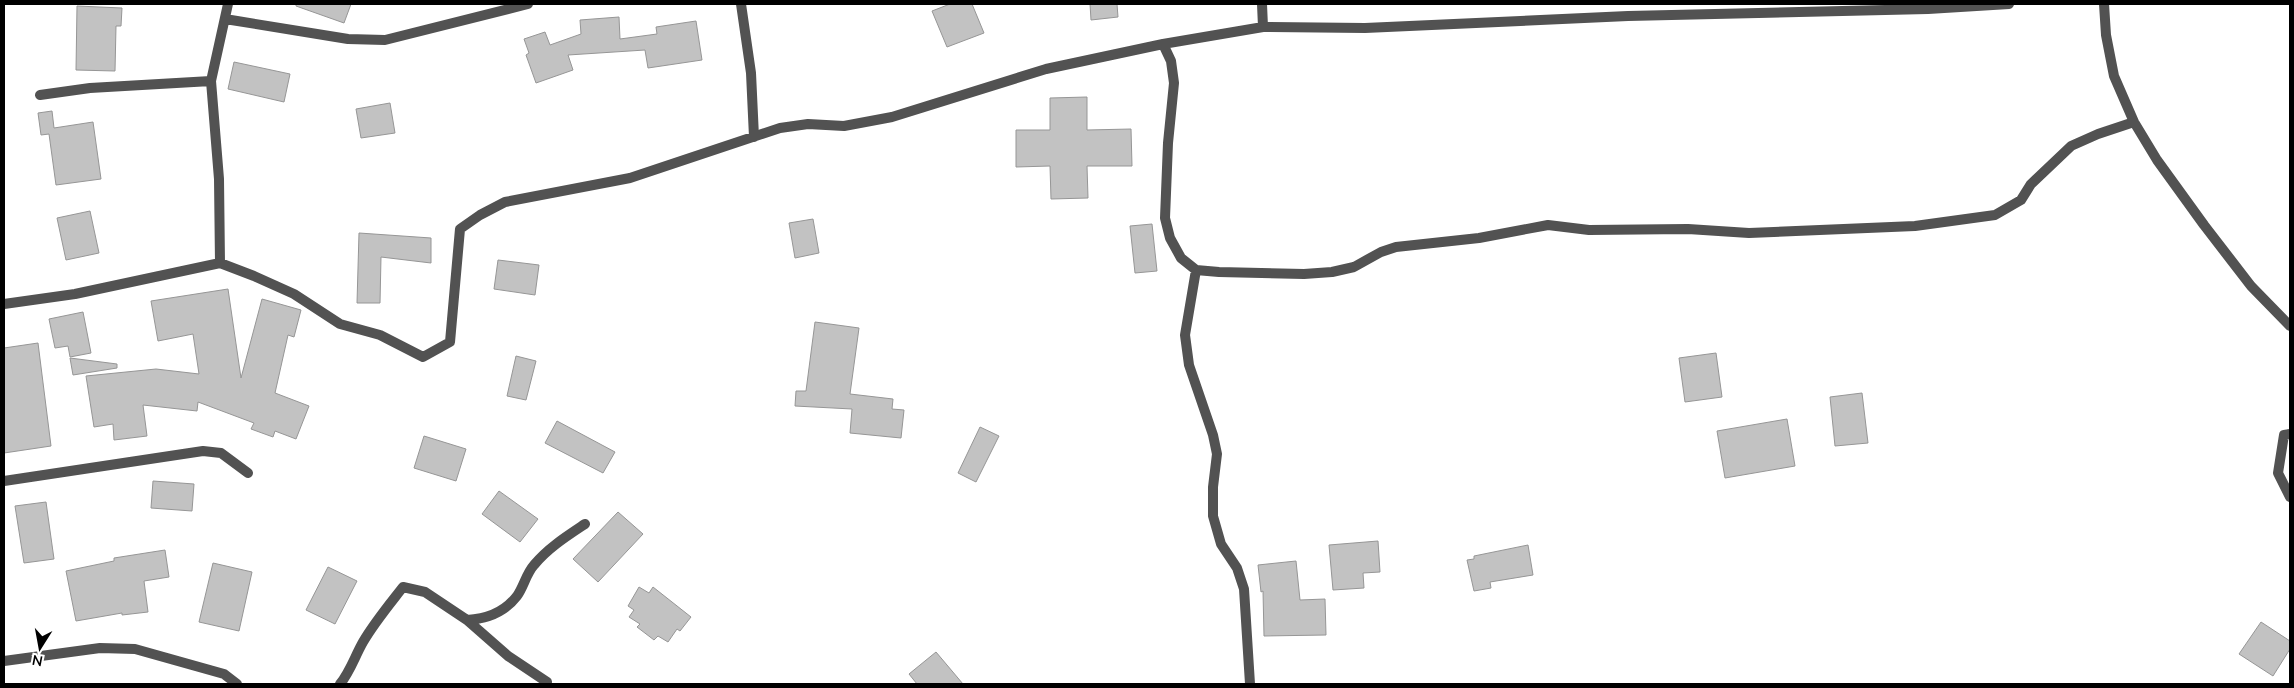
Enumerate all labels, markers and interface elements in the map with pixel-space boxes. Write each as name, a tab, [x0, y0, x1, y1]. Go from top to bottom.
north arrow	[15, 623, 65, 673]
text: N	[31, 650, 45, 671]

